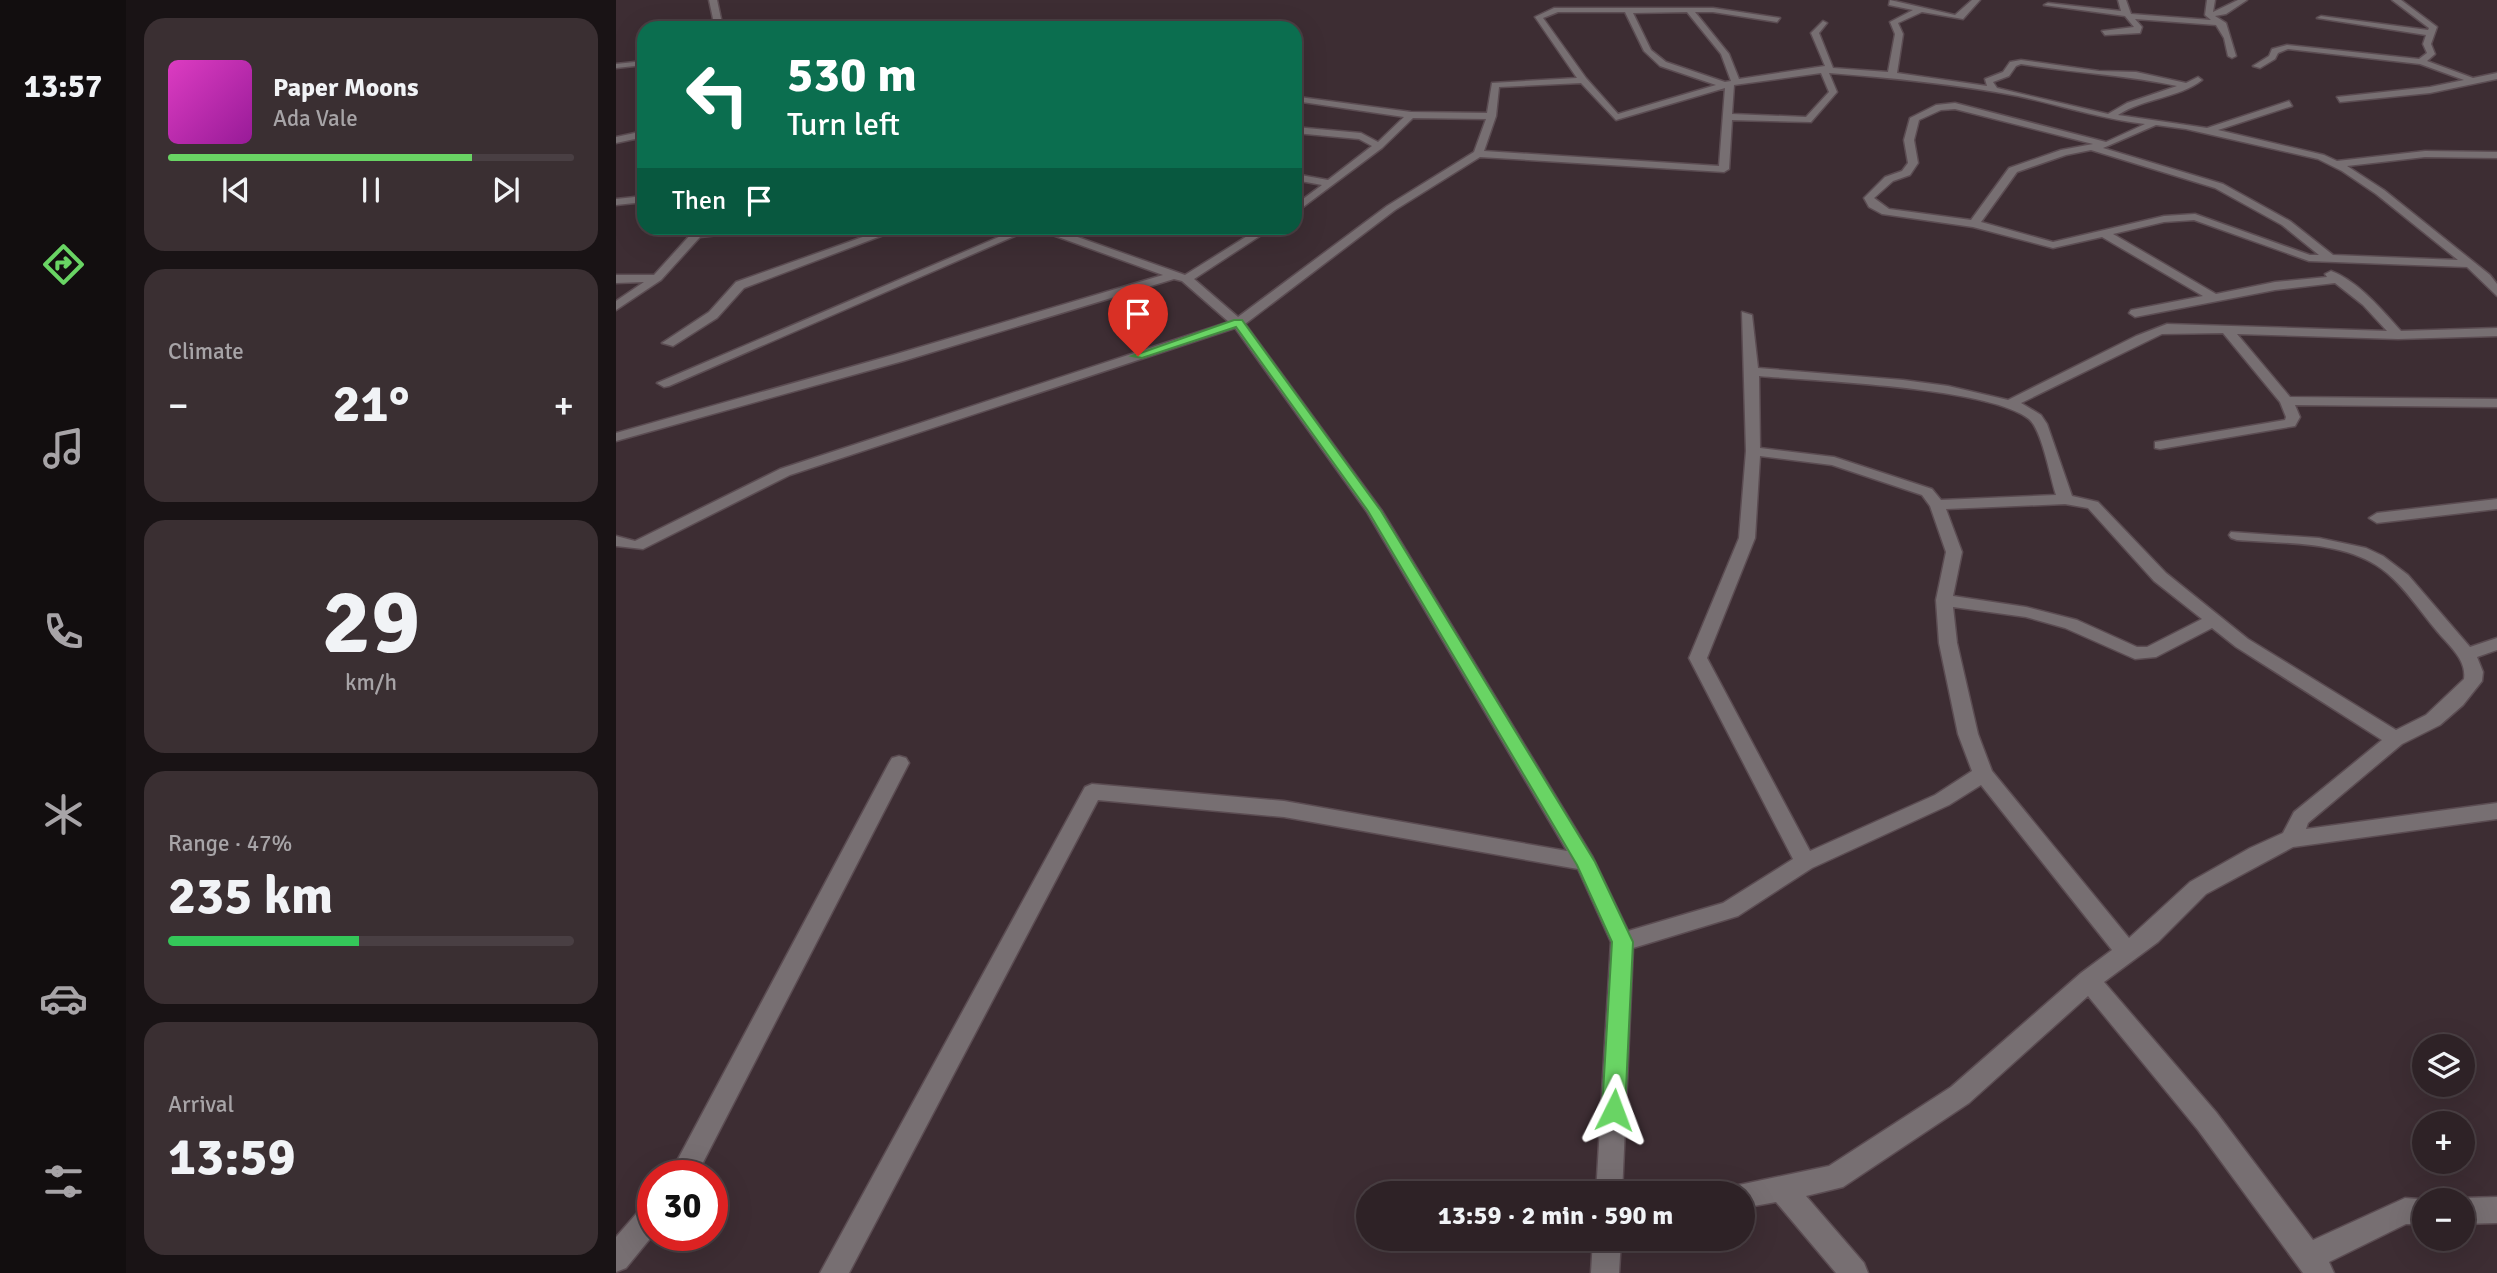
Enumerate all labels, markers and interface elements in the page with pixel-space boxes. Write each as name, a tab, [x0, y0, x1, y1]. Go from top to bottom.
text: 530 m	[787, 45, 917, 105]
icon: left	[672, 49, 763, 140]
text: 13:57	[24, 67, 102, 106]
text: Paper Moons	[273, 72, 419, 104]
text: Ada Vale	[273, 104, 358, 133]
text: Turn left	[787, 105, 900, 144]
icon: previous	[217, 171, 255, 209]
icon: pause	[352, 171, 390, 209]
icon: next	[487, 171, 525, 209]
icon: arrive	[740, 182, 778, 220]
text: Then	[672, 185, 726, 217]
icon: directions	[39, 240, 88, 289]
pin	[1108, 284, 1168, 356]
icon: arrive	[1119, 295, 1157, 333]
text: Climate	[168, 337, 244, 366]
text: 21°	[333, 372, 409, 436]
text: −	[168, 382, 189, 429]
text: +	[553, 382, 574, 429]
icon: music	[39, 424, 88, 473]
text: 29	[322, 566, 420, 679]
icon: phone	[39, 607, 88, 656]
text: km/h	[345, 668, 397, 697]
icon: climate	[39, 790, 88, 839]
text: Range · 47%	[168, 829, 292, 858]
text: 235 km	[168, 864, 333, 928]
icon: car	[39, 974, 88, 1023]
map controls	[2412, 1034, 2475, 1251]
button: layers	[2412, 1034, 2475, 1097]
position arrow	[1577, 1073, 1651, 1147]
text: Arrival	[168, 1090, 234, 1119]
button: +	[2412, 1111, 2475, 1174]
text: 13:59	[168, 1125, 296, 1189]
icon: filters	[39, 1157, 88, 1206]
speed limit sign: 30	[637, 1160, 728, 1251]
button: −	[2412, 1188, 2475, 1251]
text: 13:59 · 2 min · 590 m	[1438, 1200, 1673, 1232]

